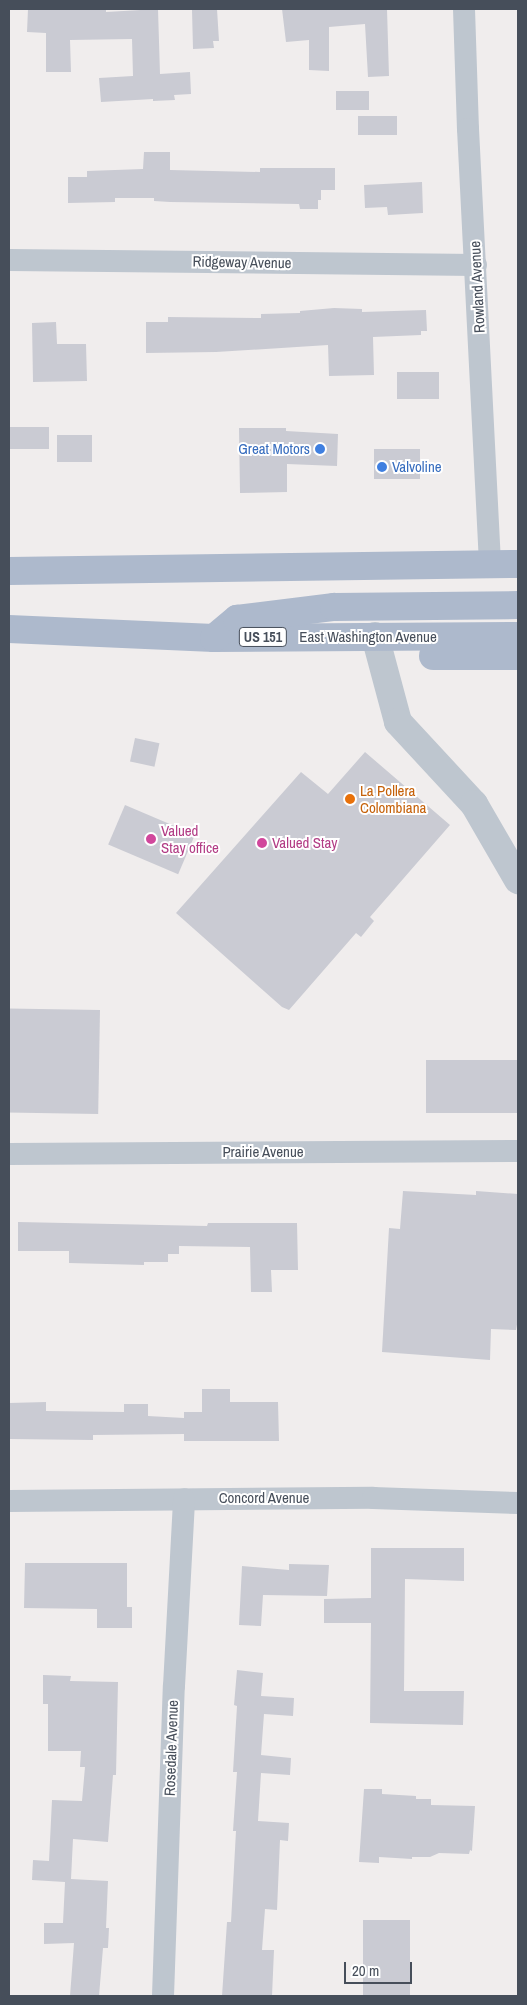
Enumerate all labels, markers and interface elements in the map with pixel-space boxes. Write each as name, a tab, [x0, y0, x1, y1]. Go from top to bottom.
street label: Rowland Avenue	[466, 240, 488, 334]
street label: Ridgeway Avenue	[192, 252, 292, 272]
place label: Great Motors	[238, 440, 310, 458]
marker: Great Motors	[314, 443, 326, 455]
place label: Valvoline	[392, 458, 442, 476]
marker: Valvoline	[376, 461, 388, 473]
road number: US 151	[238, 626, 288, 649]
street label: East Washington Avenue	[299, 628, 437, 646]
place label: La Pollera Colombiana	[360, 781, 426, 816]
marker: La Pollera Colombiana	[344, 793, 356, 805]
place label: Valued Stay office	[161, 821, 219, 856]
marker: Valued Stay office	[145, 833, 157, 845]
place label: Valued Stay	[272, 834, 337, 852]
marker: Valued Stay	[256, 837, 268, 849]
street label: Prairie Avenue	[222, 1143, 304, 1161]
street label: Concord Avenue	[218, 1489, 310, 1507]
street label: Rosedale Avenue	[160, 1699, 182, 1797]
scale bar	[347, 1952, 414, 1984]
text: 20 m	[352, 1960, 379, 1981]

